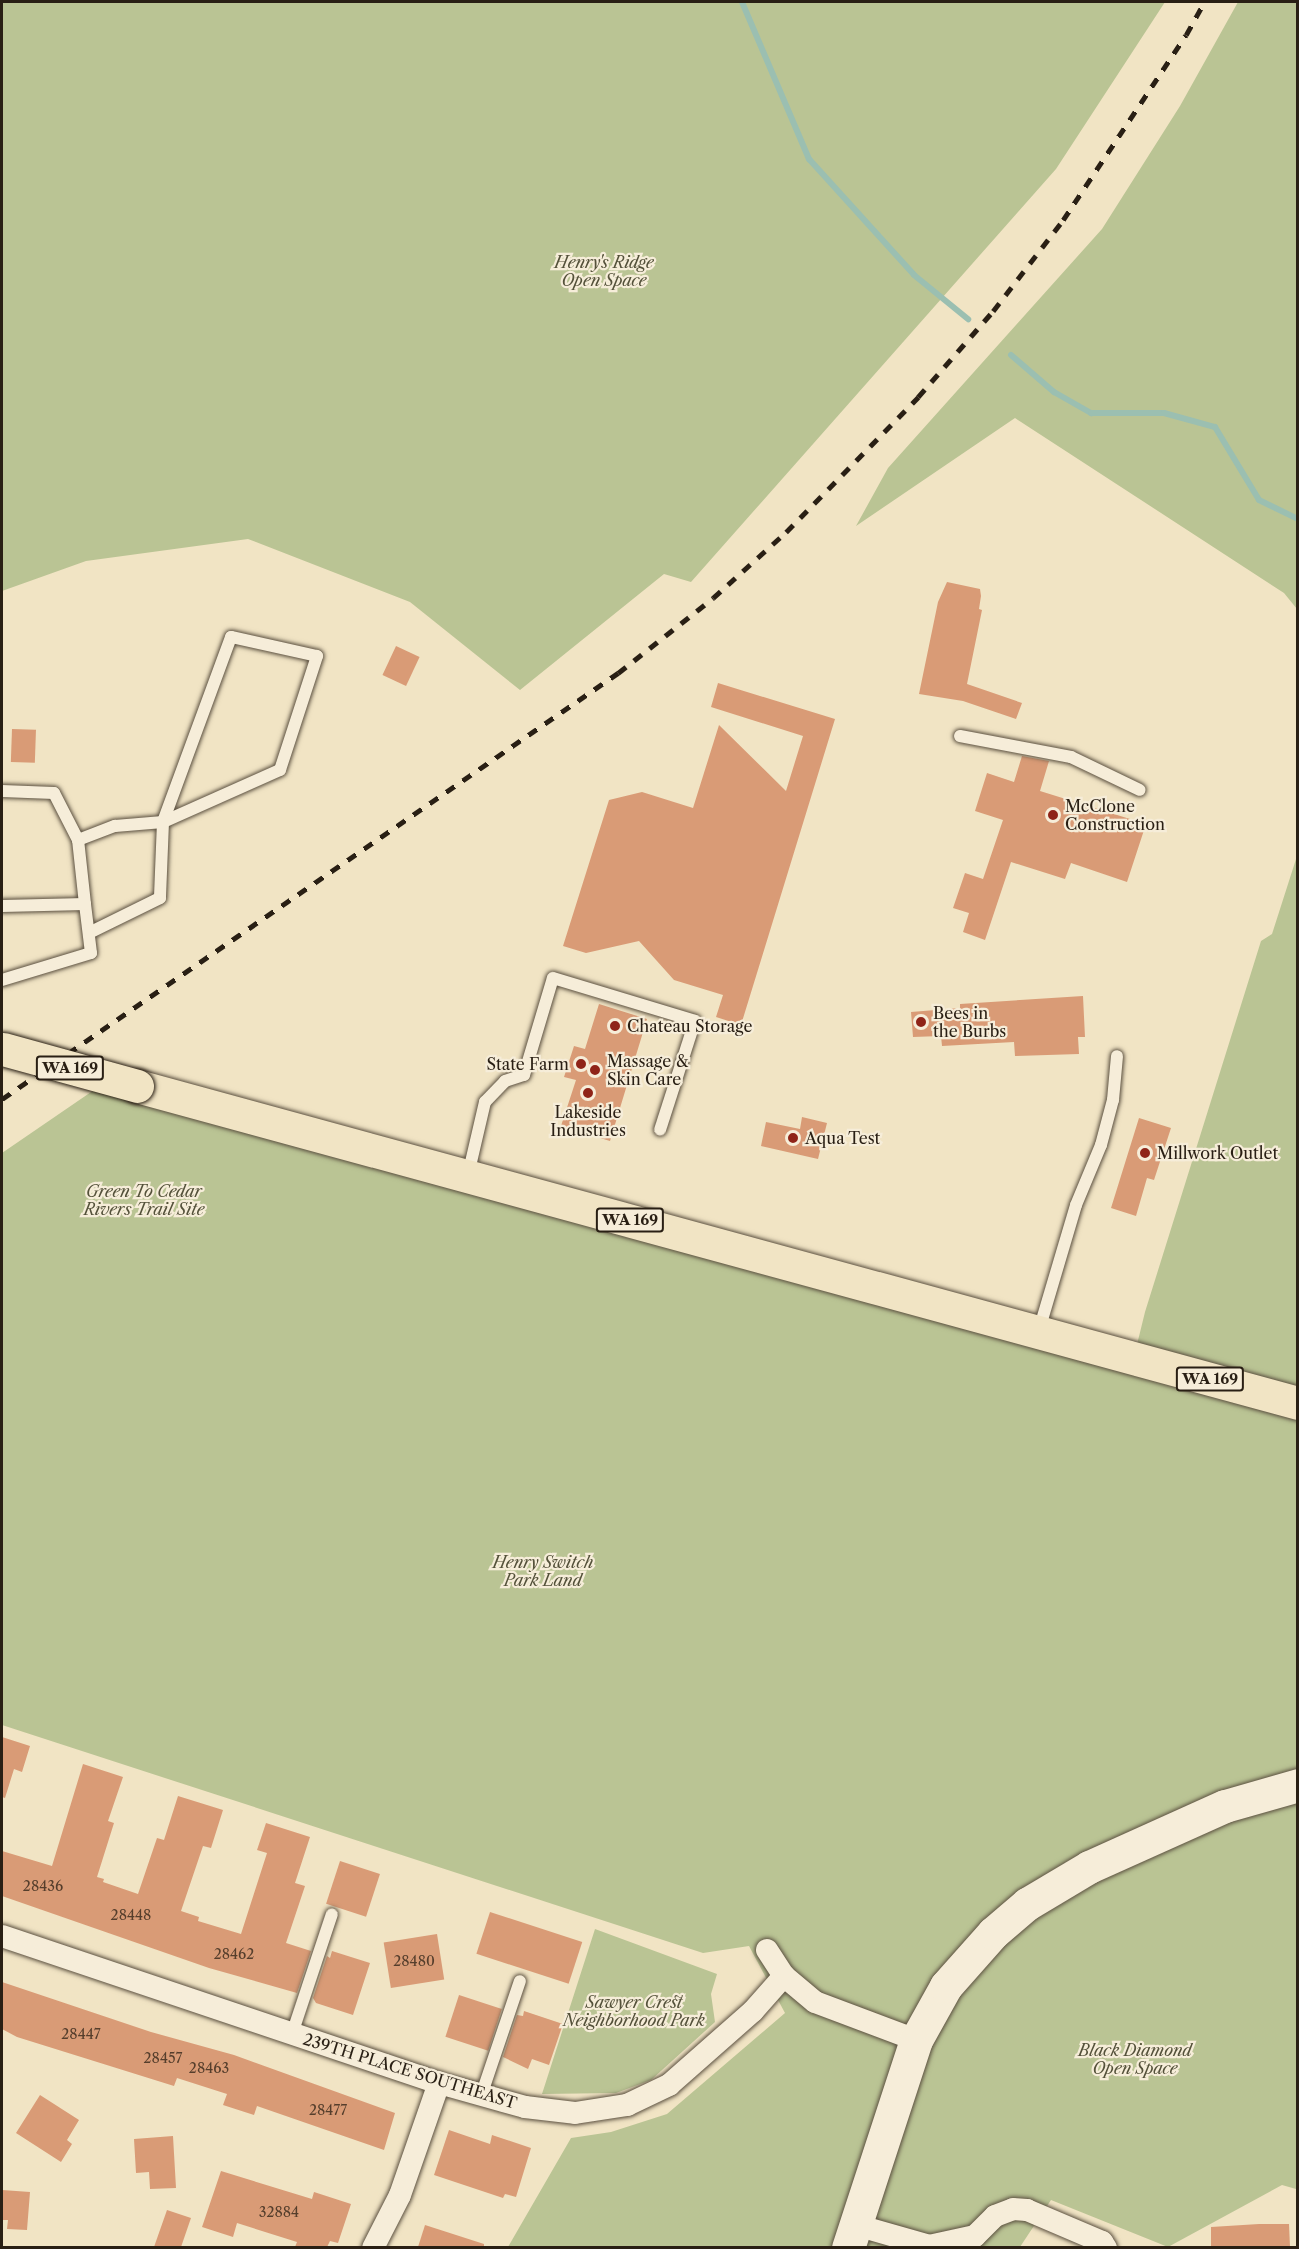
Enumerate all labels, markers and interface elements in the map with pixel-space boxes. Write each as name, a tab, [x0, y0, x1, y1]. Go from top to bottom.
park label: Henry's Ridge Open Space	[554, 252, 654, 290]
place label: McClone Construction	[1065, 796, 1165, 834]
marker: McClone Construction	[1046, 808, 1060, 822]
place label: Bees in the Burbs	[933, 1003, 1006, 1041]
marker: Bees in the Burbs	[914, 1015, 928, 1029]
place label: Chateau Storage	[627, 1016, 752, 1036]
marker: Chateau Storage	[608, 1019, 622, 1033]
place label: Massage & Skin Care	[607, 1051, 688, 1089]
place label: State Farm	[487, 1054, 569, 1074]
road number: WA 169	[36, 1056, 104, 1080]
marker: State Farm	[574, 1057, 588, 1071]
marker: Massage & Skin Care	[588, 1063, 602, 1077]
marker: Lakeside Industries	[581, 1086, 595, 1100]
place label: Lakeside Industries	[550, 1102, 626, 1140]
place label: Aqua Test	[805, 1128, 881, 1148]
marker: Aqua Test	[786, 1131, 800, 1145]
place label: Millwork Outlet	[1157, 1143, 1278, 1163]
marker: Millwork Outlet	[1138, 1146, 1152, 1160]
park label: Green To Cedar Rivers Trail Site	[84, 1181, 204, 1219]
road number: WA 169	[596, 1208, 664, 1232]
road number: WA 169	[1176, 1367, 1244, 1391]
park label: Henry Switch Park Land	[493, 1552, 593, 1590]
house number: 28436	[23, 1878, 63, 1894]
house number: 28448	[111, 1907, 151, 1923]
house number: 28462	[214, 1946, 254, 1962]
house number: 28480	[393, 1953, 435, 1969]
park label: Sawyer Crest Neighborhood Park	[563, 1992, 705, 2030]
house number: 28447	[61, 2026, 101, 2042]
street label: 239TH PLACE SOUTHEAST	[301, 2029, 519, 2113]
park label: Black Diamond Open Space	[1078, 2040, 1192, 2078]
house number: 28457	[144, 2050, 182, 2066]
house number: 28463	[189, 2060, 229, 2076]
house number: 28477	[309, 2102, 347, 2118]
house number: 32884	[259, 2204, 299, 2220]

